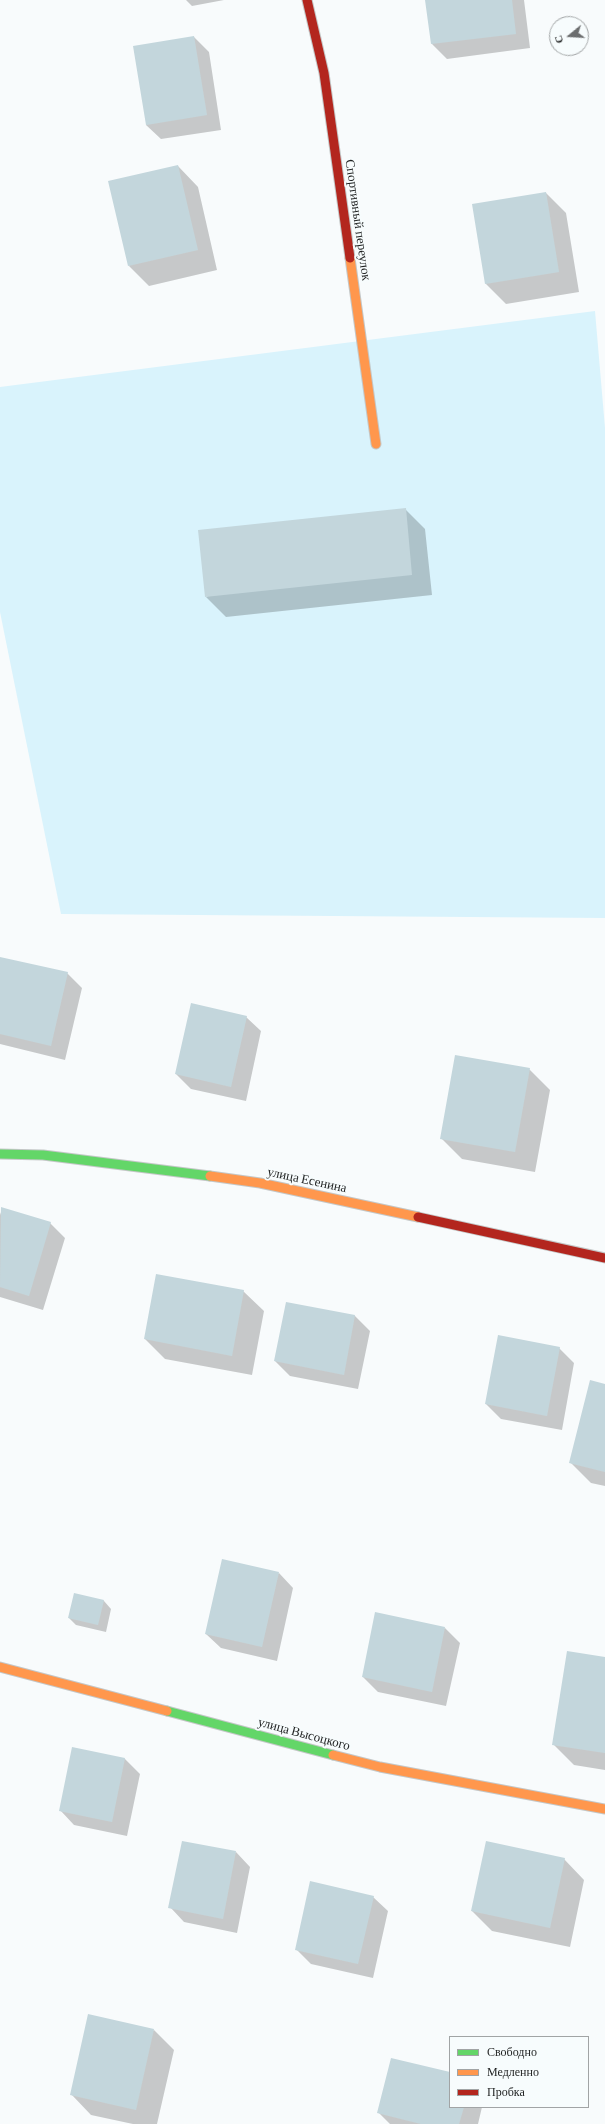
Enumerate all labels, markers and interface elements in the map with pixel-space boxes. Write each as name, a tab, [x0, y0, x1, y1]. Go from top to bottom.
north arrow	[549, 16, 589, 56]
text: С	[552, 34, 565, 45]
street label: Спортивный переулок	[342, 158, 374, 282]
street label: улица Есенина	[266, 1164, 348, 1196]
street label: улица Высоцкого	[256, 1714, 352, 1754]
legend	[449, 2036, 589, 2108]
text: Свободно	[487, 2045, 537, 2059]
text: Медленно	[487, 2065, 539, 2079]
text: Пробка	[487, 2085, 525, 2099]

